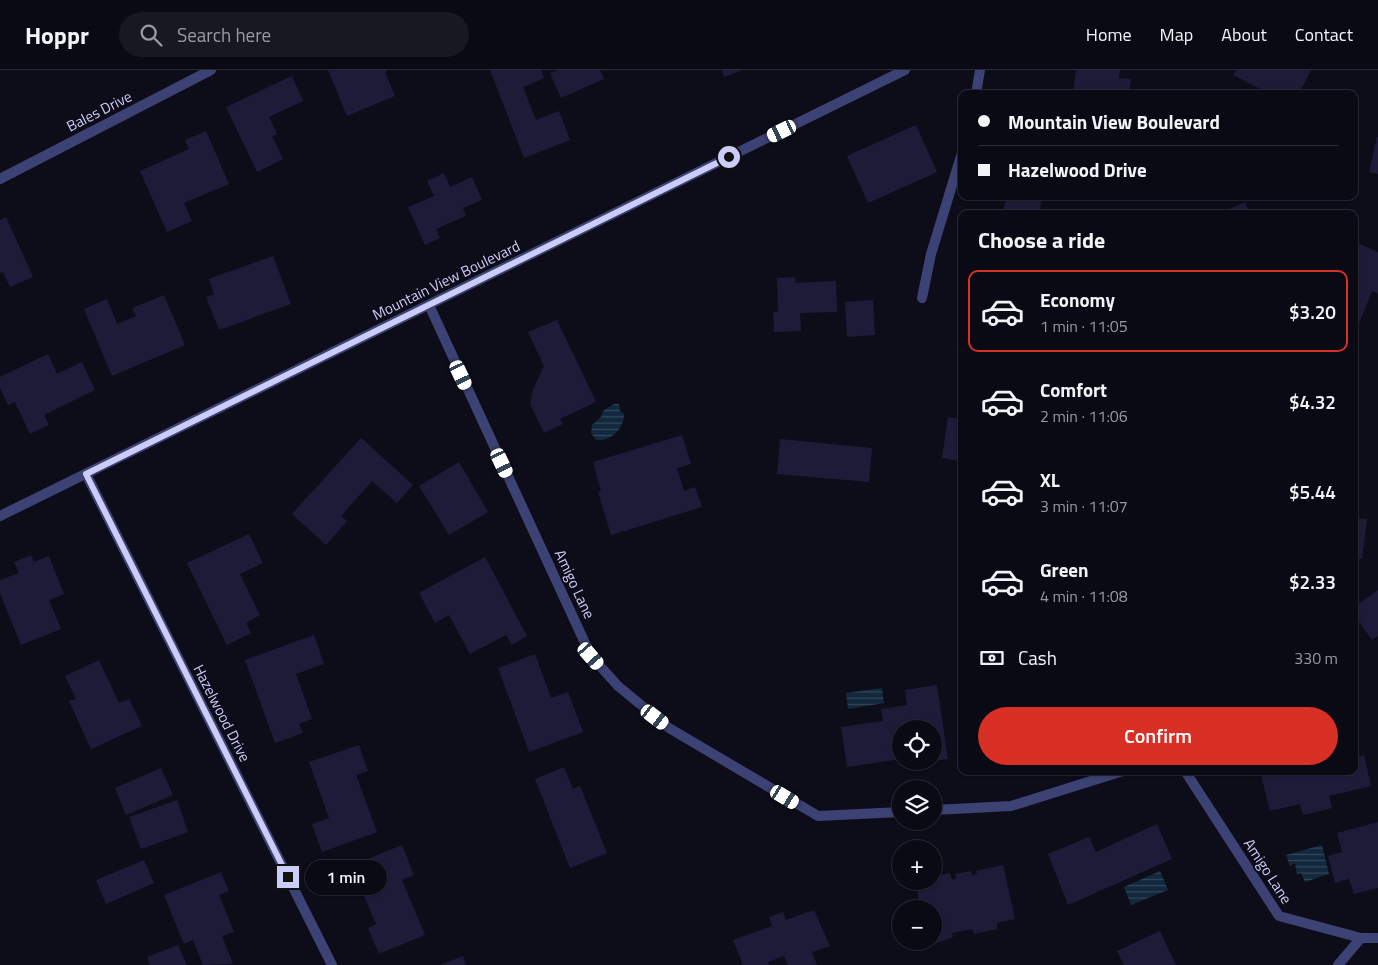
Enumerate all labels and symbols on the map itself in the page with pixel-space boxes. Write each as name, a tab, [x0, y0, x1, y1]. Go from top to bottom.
street label: Bales Drive	[62, 85, 136, 137]
car	[765, 118, 798, 144]
route start	[718, 146, 740, 168]
street label: Mountain View Boulevard	[368, 234, 524, 326]
car	[447, 358, 474, 392]
car	[488, 446, 515, 480]
street label: Amigo Lane	[549, 546, 601, 622]
car	[575, 640, 606, 672]
street label: Hazelwood Drive	[188, 660, 256, 766]
car	[638, 702, 671, 732]
car	[768, 783, 801, 811]
street label: Amigo Lane	[1238, 834, 1298, 908]
callout: 1 min	[306, 860, 388, 894]
route end	[277, 866, 299, 888]

